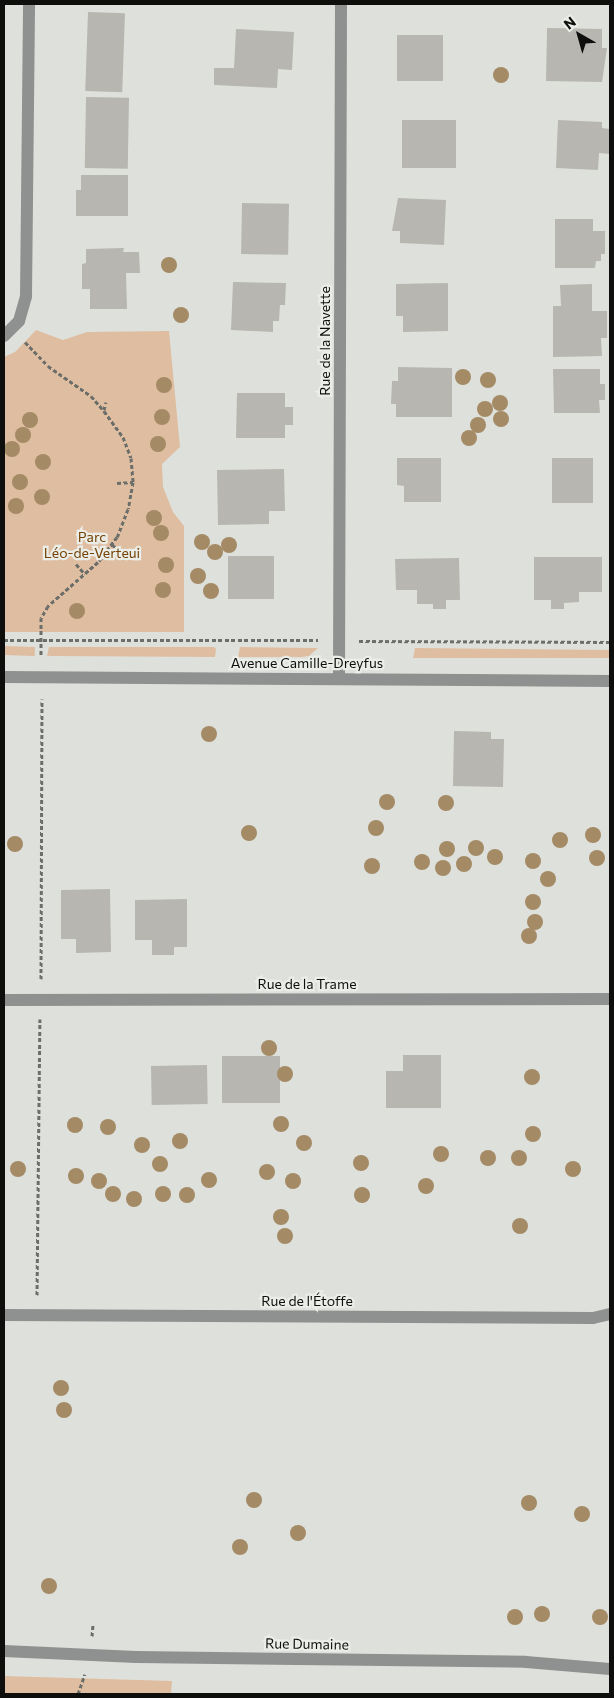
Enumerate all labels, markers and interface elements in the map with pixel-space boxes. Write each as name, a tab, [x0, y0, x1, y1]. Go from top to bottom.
north arrow	[554, 10, 604, 60]
text: N	[560, 13, 579, 33]
street label: Rue de la Navette	[317, 286, 333, 396]
park label: Parc Léo-de-Verteui	[44, 529, 140, 562]
street label: Avenue Camille-Dreyfus	[231, 655, 383, 671]
street label: Rue de la Trame	[257, 976, 357, 992]
street label: Rue de l'Étoffe	[261, 1293, 353, 1309]
street label: Rue Dumaine	[265, 1635, 349, 1653]

